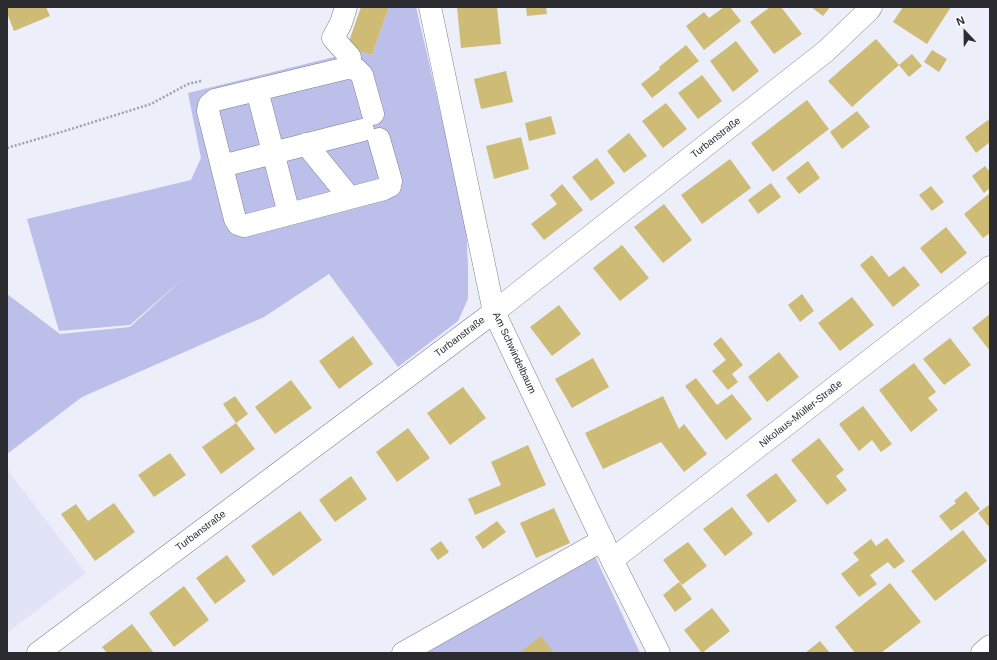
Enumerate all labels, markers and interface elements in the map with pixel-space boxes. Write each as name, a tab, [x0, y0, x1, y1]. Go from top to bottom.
north arrow	[945, 12, 985, 52]
text: N	[955, 14, 966, 28]
street label: Turbanstraße	[689, 115, 743, 161]
street label: Am Schwindelbaum	[490, 310, 538, 396]
street label: Turbanstraße	[433, 314, 487, 360]
street label: Nikolaus-Müller-Straße	[757, 378, 845, 450]
street label: Turbanstraße	[174, 508, 228, 554]

